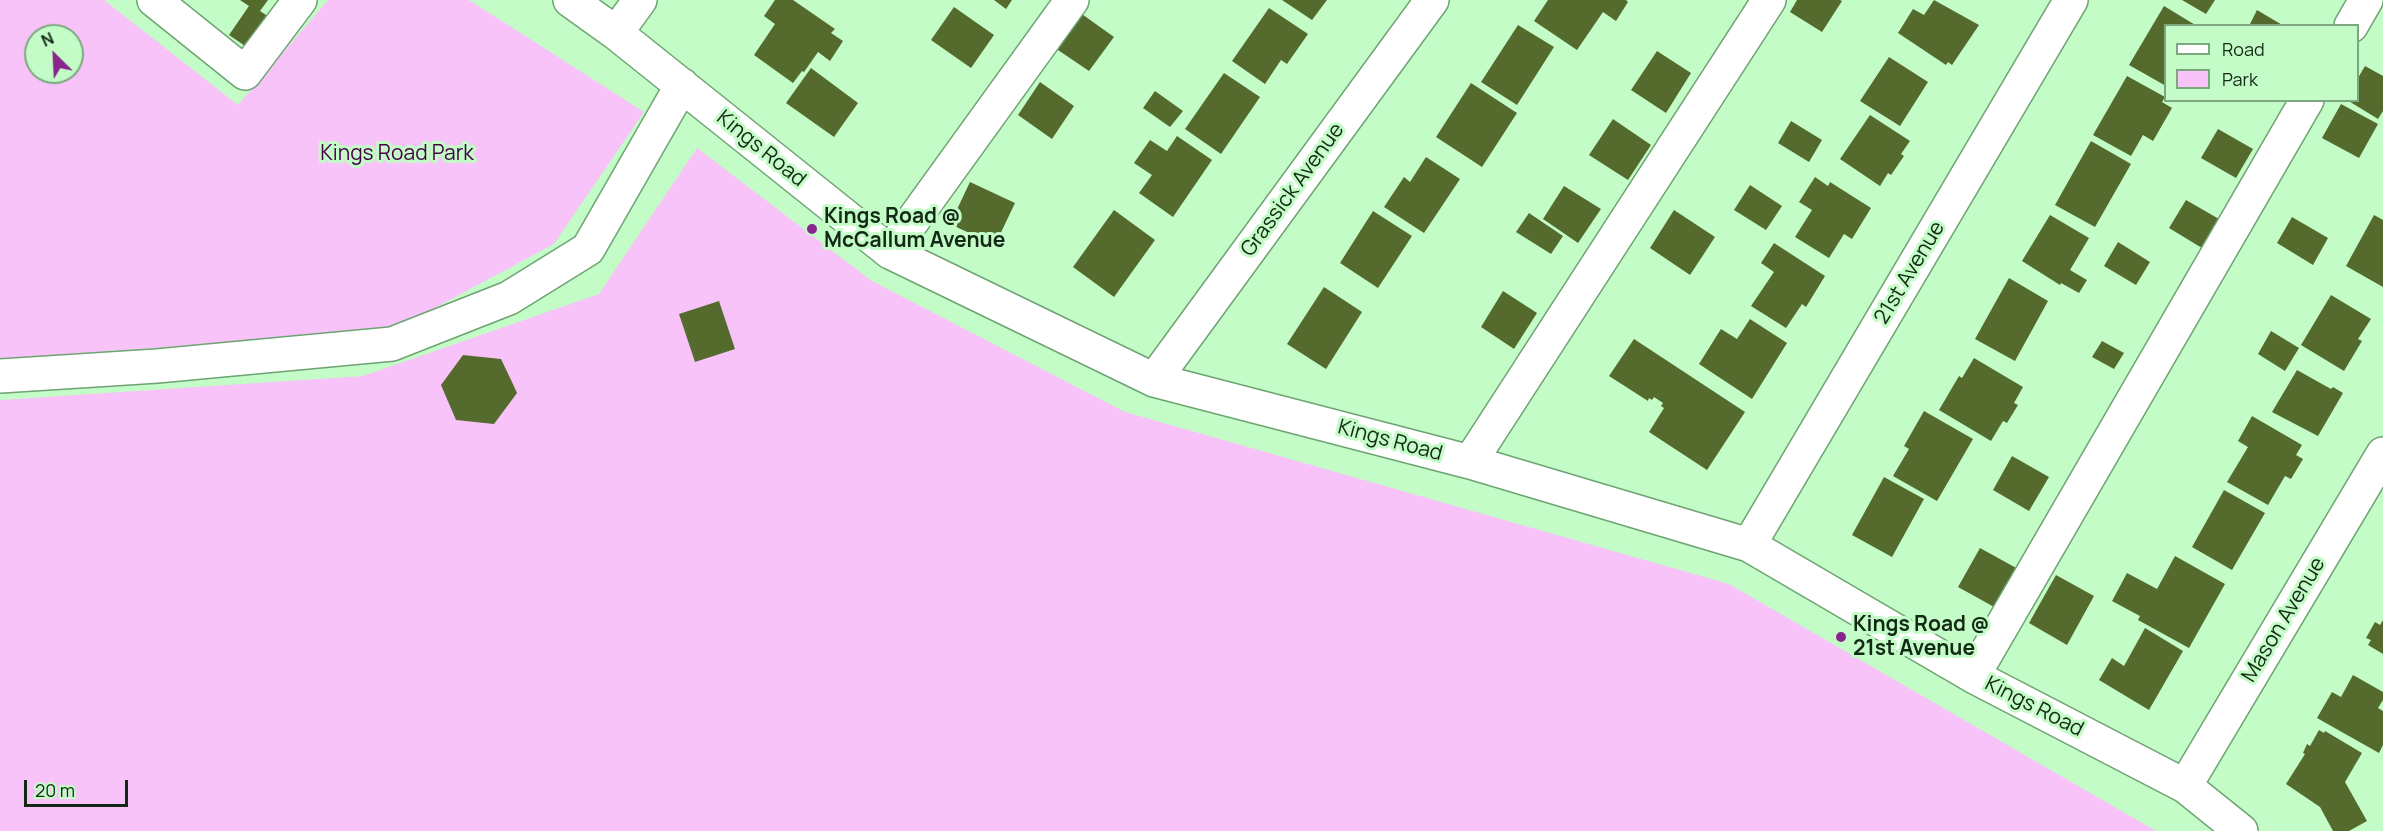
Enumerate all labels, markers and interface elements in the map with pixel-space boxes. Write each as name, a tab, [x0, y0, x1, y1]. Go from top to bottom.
north arrow	[24, 24, 84, 84]
legend	[2164, 24, 2359, 102]
text: N	[38, 27, 57, 52]
text: Road	[2222, 37, 2265, 61]
text: Park	[2222, 67, 2258, 91]
street label: Kings Road	[711, 105, 811, 193]
street label: Grassick Avenue	[1236, 118, 1350, 262]
park label: Kings Road Park	[320, 141, 474, 167]
place label: Kings Road @ McCallum Avenue	[824, 204, 1005, 254]
street label: 21st Avenue	[1869, 217, 1951, 329]
marker: Kings Road @ McCallum Avenue	[805, 222, 819, 236]
street label: Kings Road	[1335, 415, 1445, 467]
street label: Mason Avenue	[2237, 553, 2331, 687]
place label: Kings Road @ 21st Avenue	[1853, 612, 1989, 662]
marker: Kings Road @ 21st Avenue	[1834, 630, 1848, 644]
street label: Kings Road	[1980, 671, 2088, 743]
scale bar	[27, 768, 130, 806]
text: 20 m	[35, 778, 75, 802]

